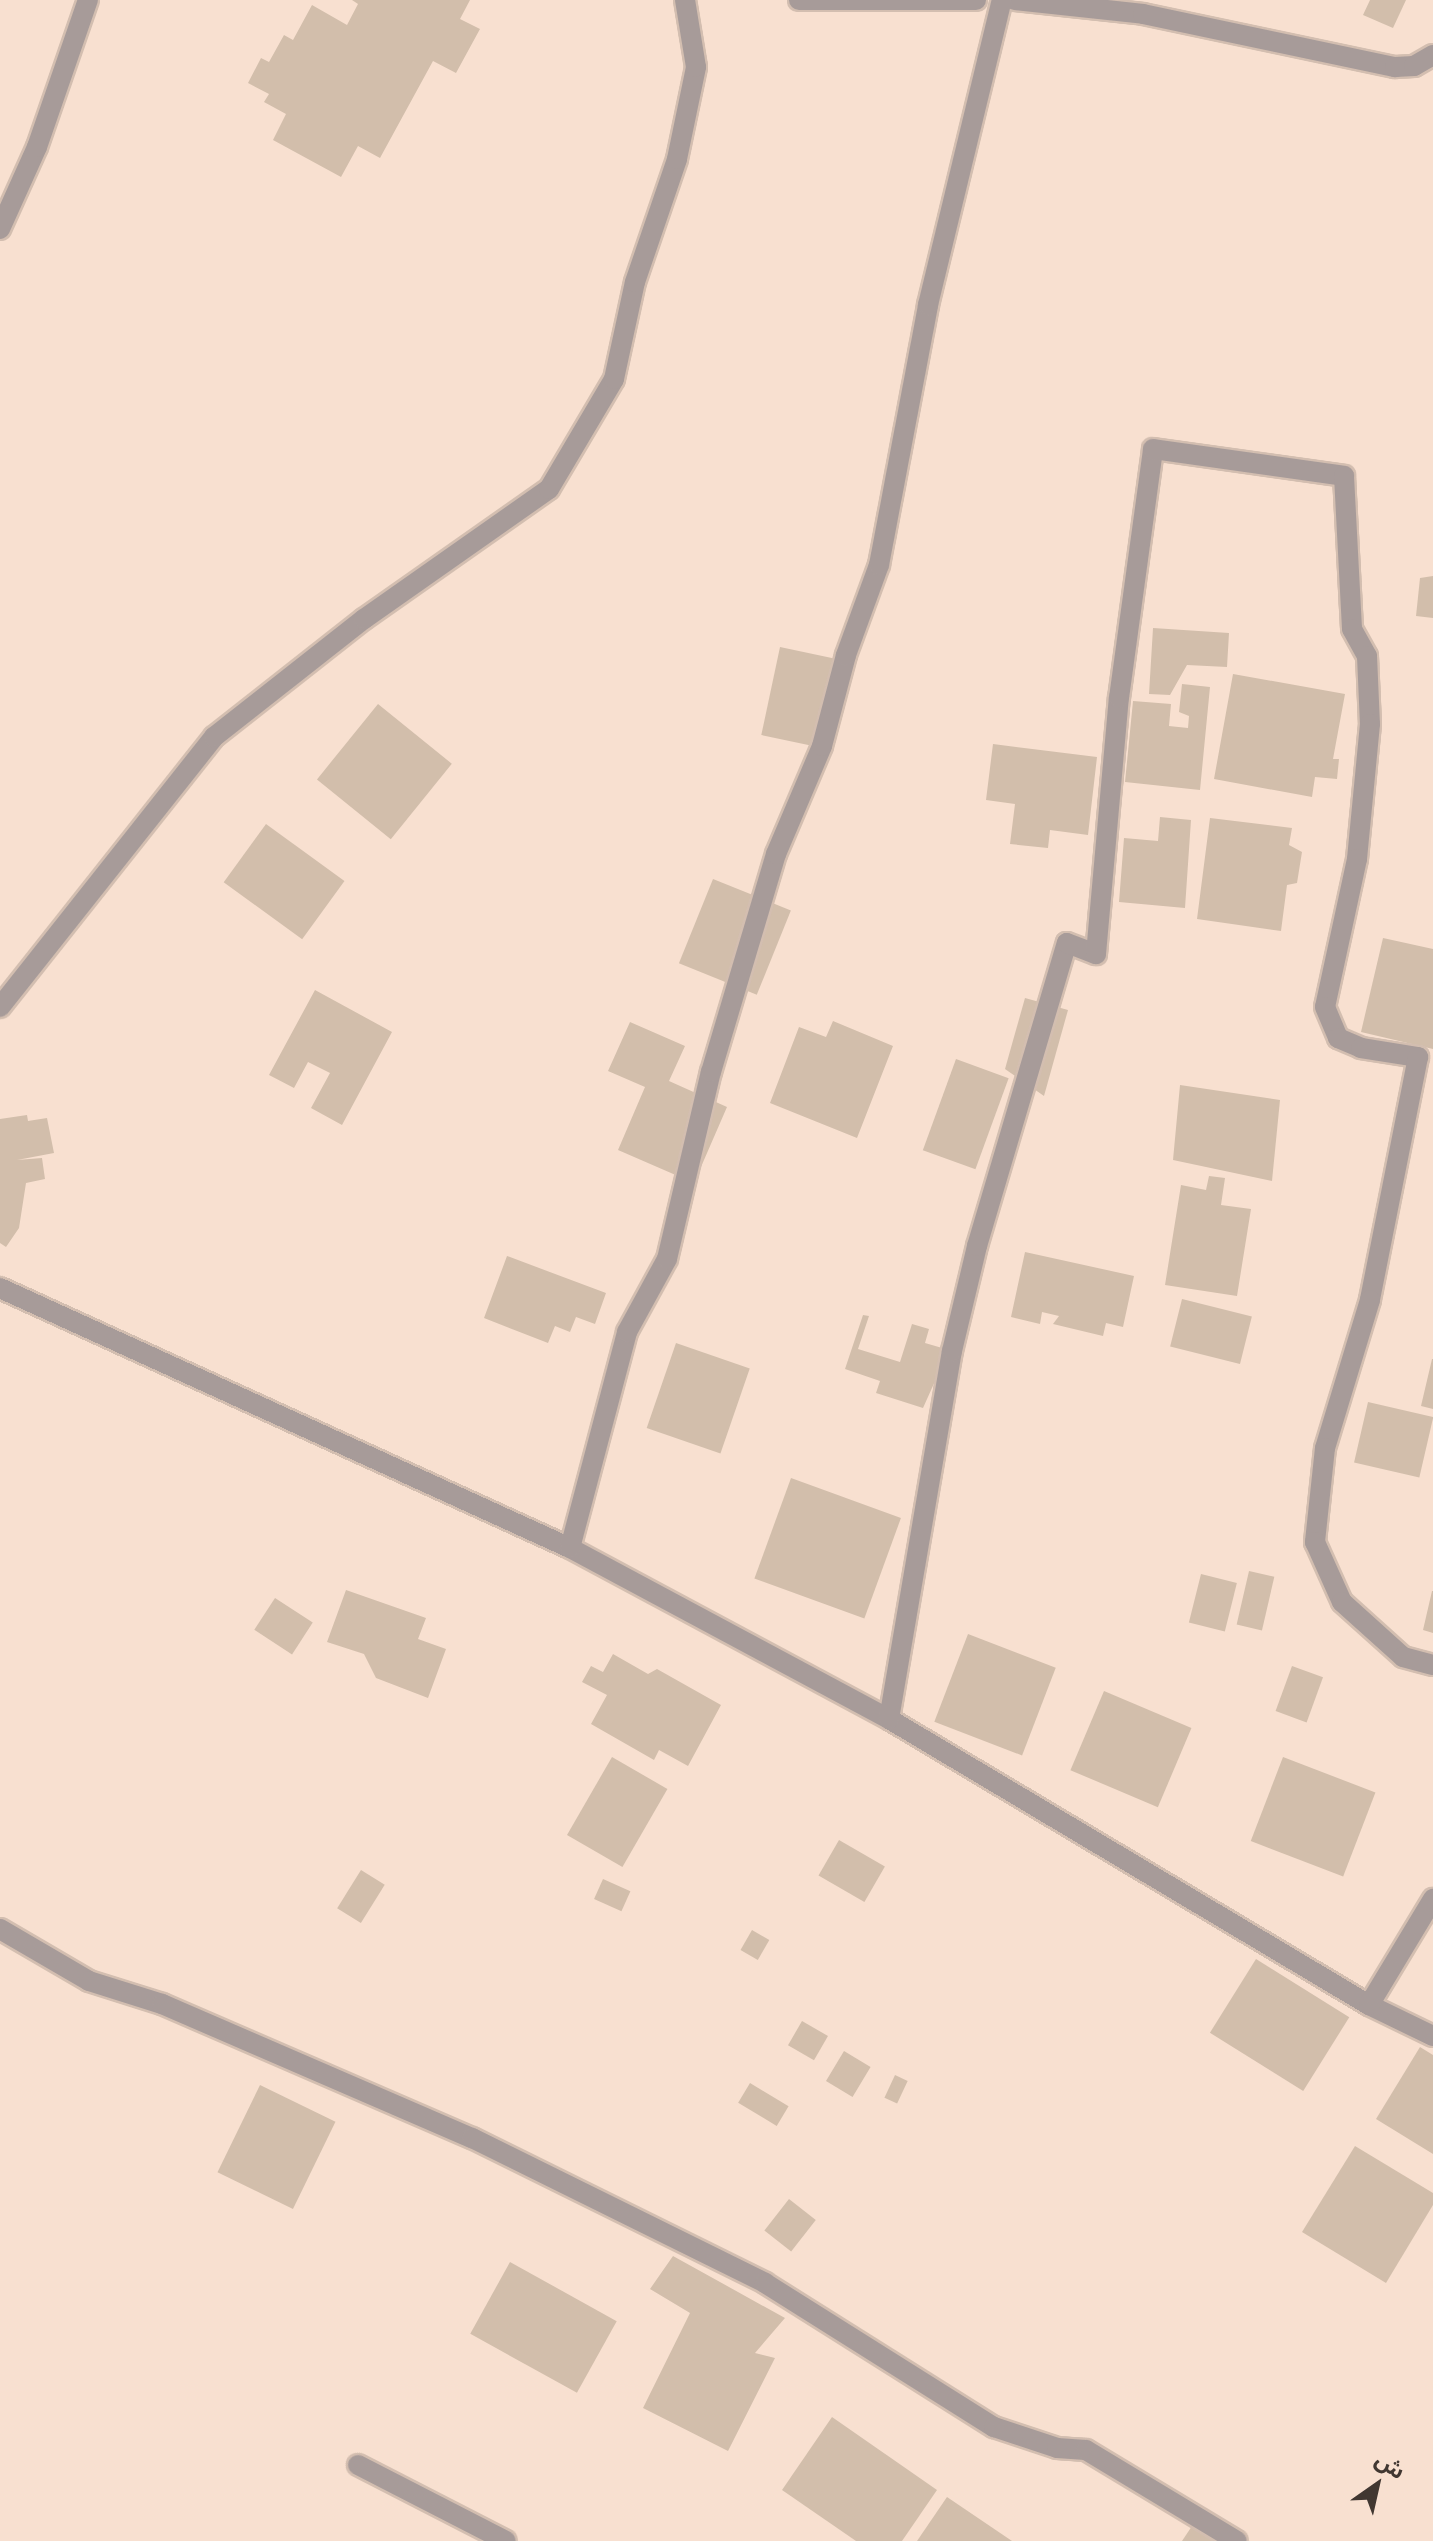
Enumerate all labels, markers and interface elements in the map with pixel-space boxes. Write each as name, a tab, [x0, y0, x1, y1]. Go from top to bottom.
text: ش	[1369, 2443, 1412, 2487]
north arrow	[1337, 2445, 1417, 2525]

